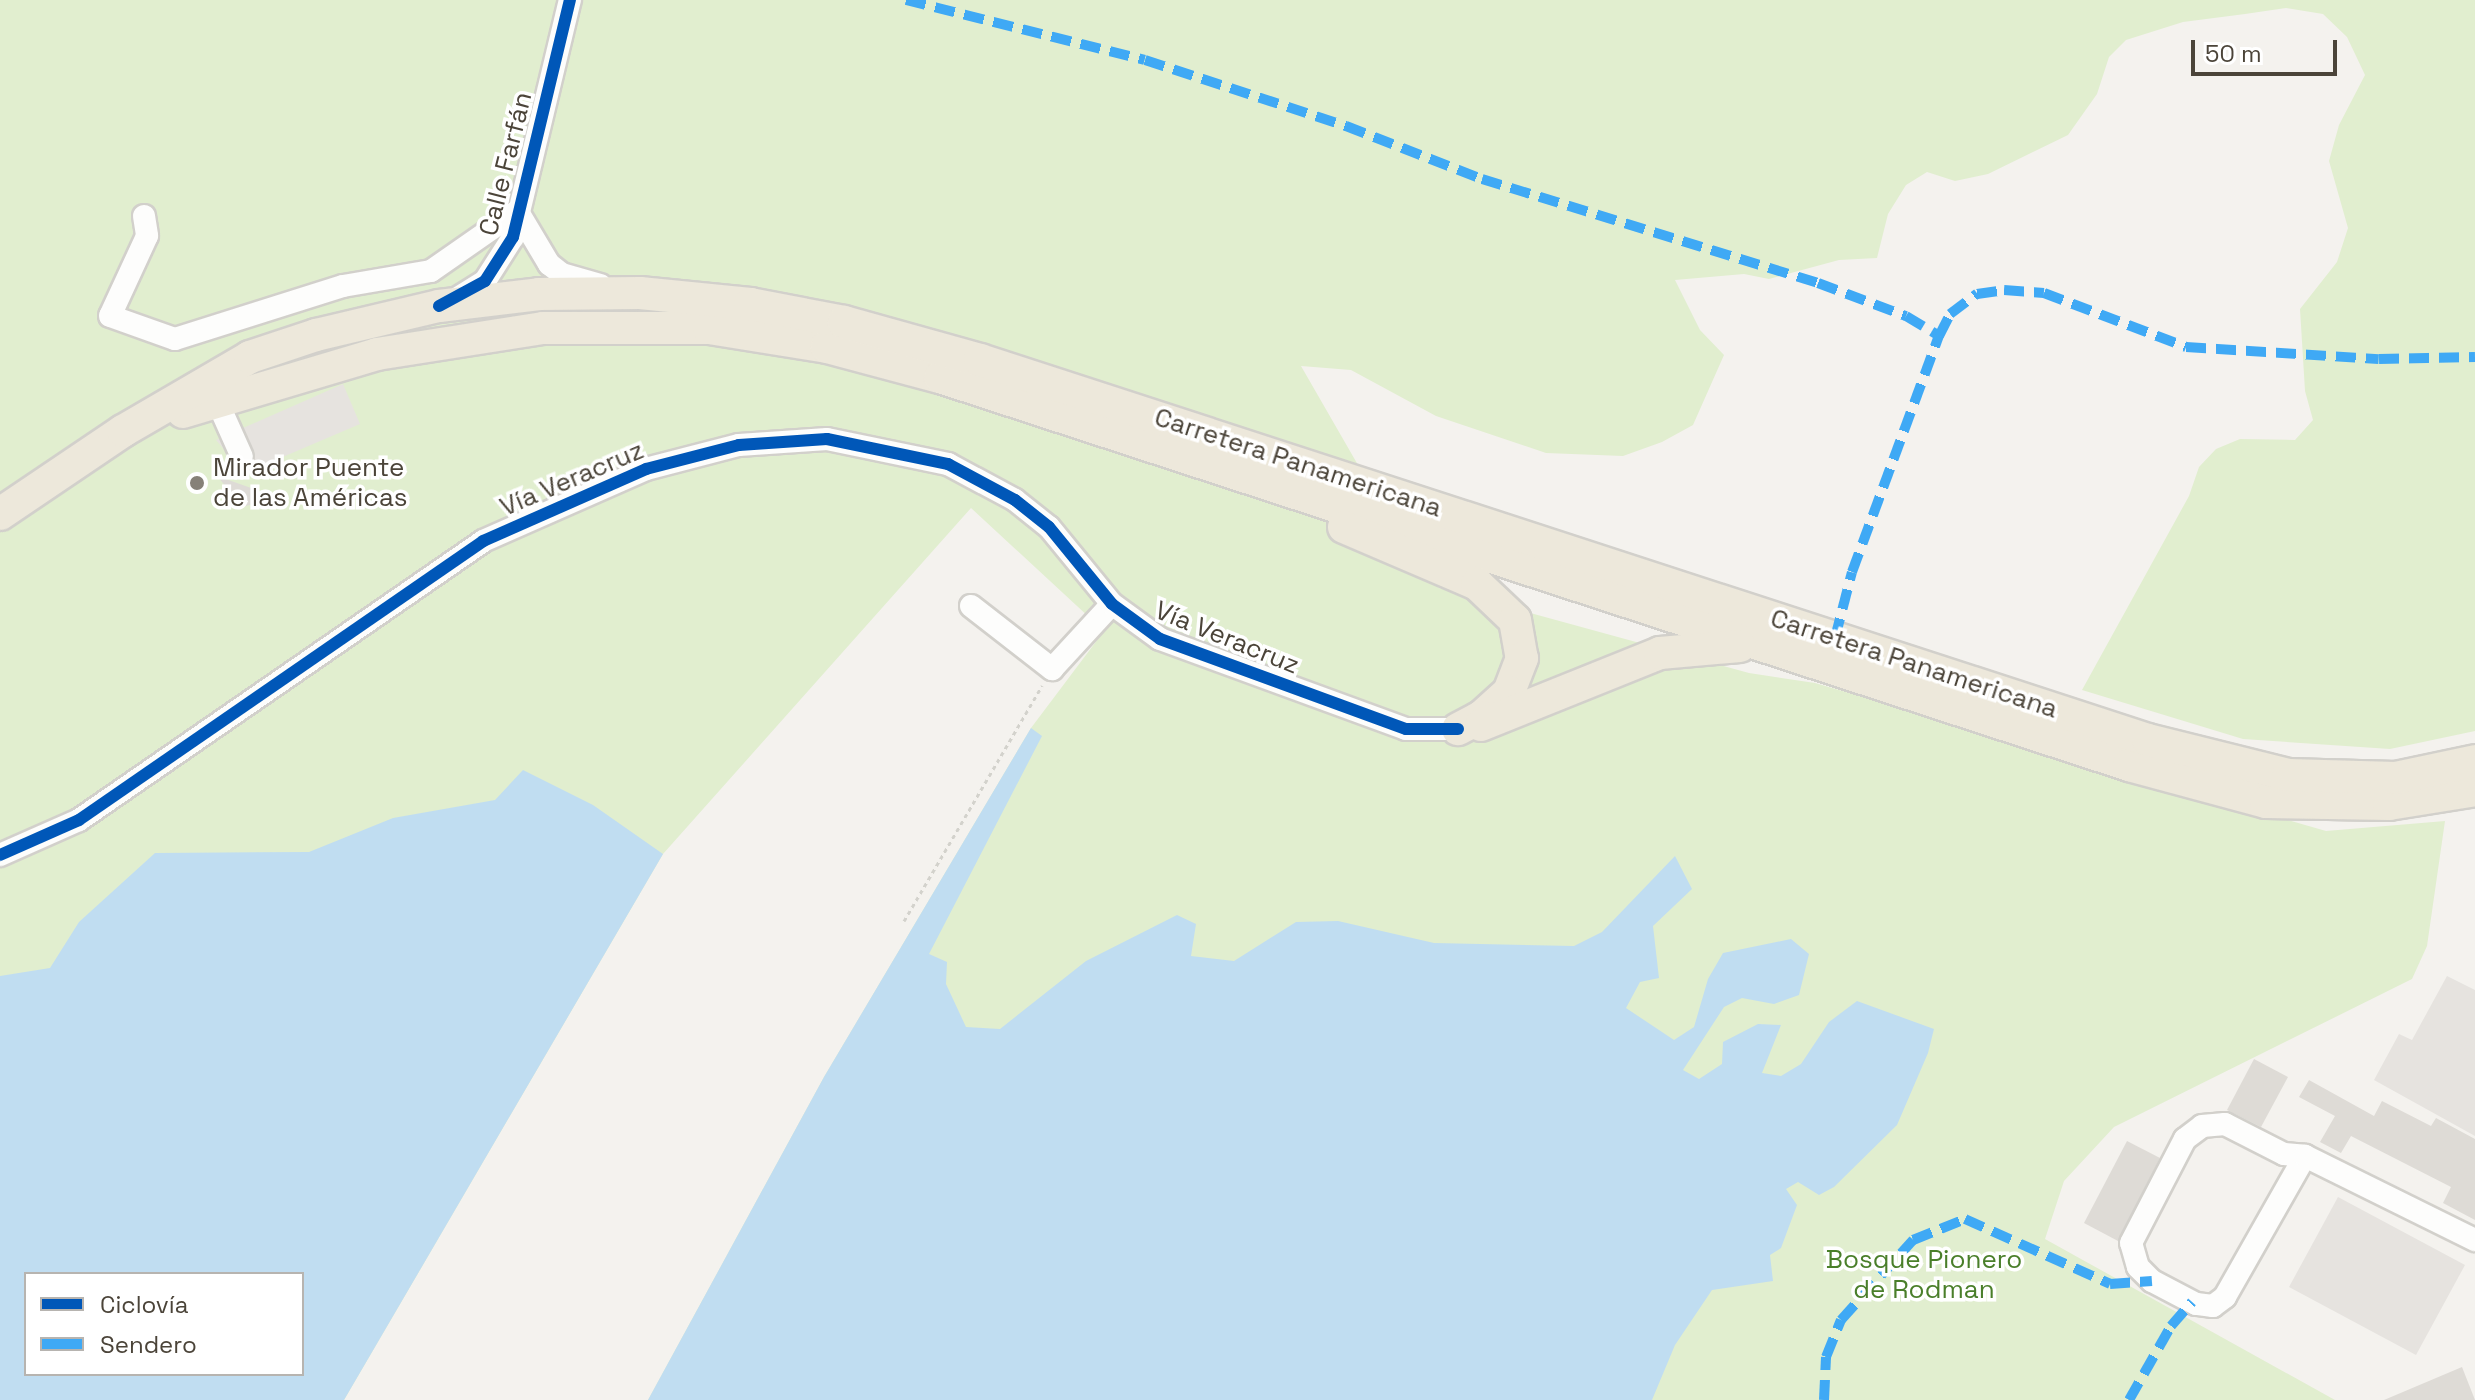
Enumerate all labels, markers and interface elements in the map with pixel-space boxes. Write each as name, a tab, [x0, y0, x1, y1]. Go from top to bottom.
scale bar	[2195, 24, 2341, 74]
text: 50 m	[2205, 38, 2262, 69]
street label: Calle Farfán	[473, 89, 539, 239]
street label: Carretera Panamericana	[1151, 402, 1445, 524]
street label: Vía Veracruz	[495, 435, 649, 523]
place label: Mirador Puente de las Américas	[213, 452, 408, 514]
marker: Mirador Puente de las Américas	[188, 474, 206, 492]
street label: Vía Veracruz	[1150, 595, 1304, 681]
street label: Carretera Panamericana	[1767, 603, 2061, 725]
park label: Bosque Pionero de Rodman	[1826, 1244, 2022, 1306]
legend	[24, 1272, 304, 1376]
text: Ciclovía	[100, 1289, 188, 1320]
text: Sendero	[100, 1329, 197, 1360]

